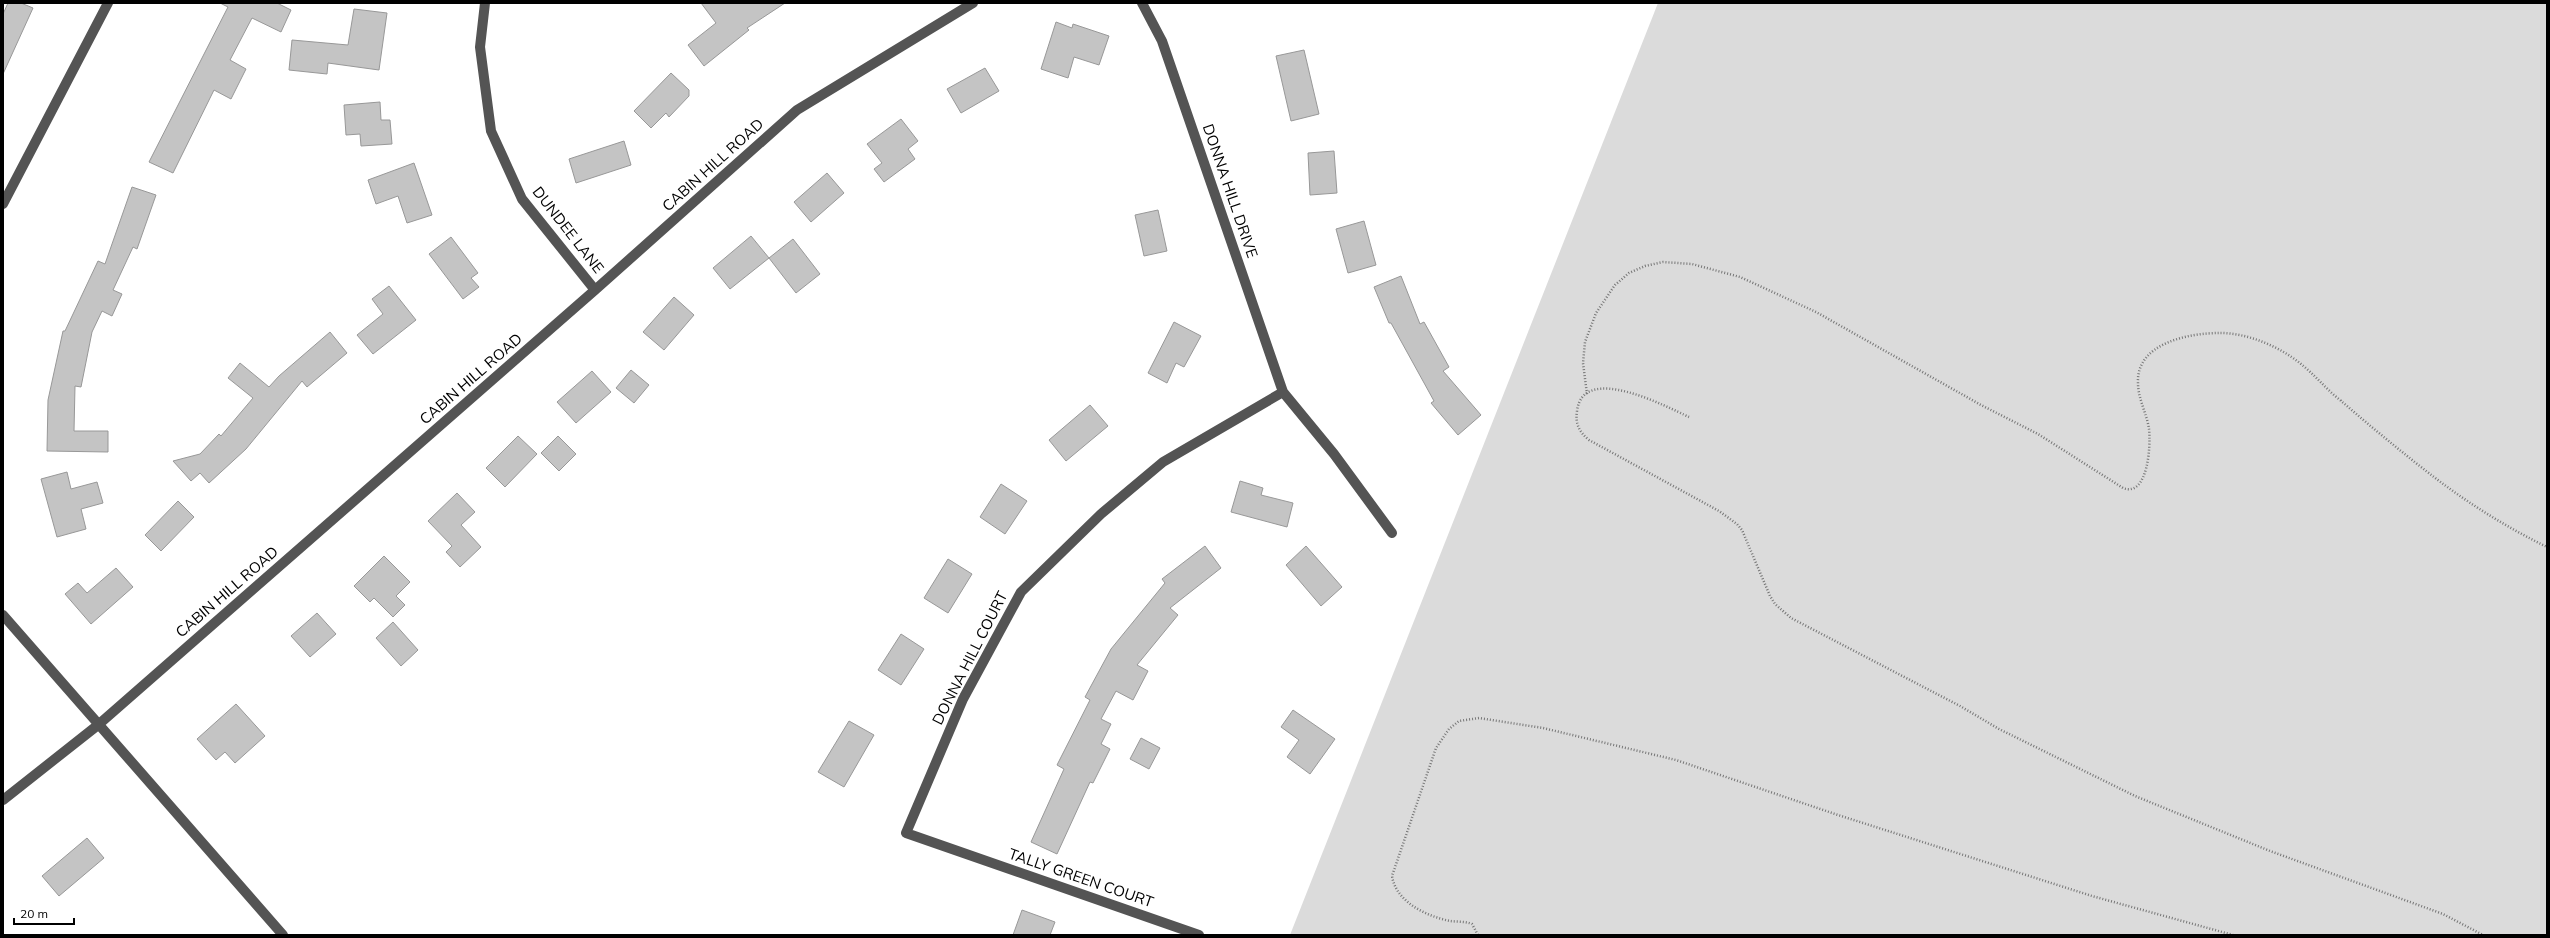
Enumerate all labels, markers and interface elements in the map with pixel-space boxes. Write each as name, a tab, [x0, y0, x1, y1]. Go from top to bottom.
street label: CABIN HILL ROAD	[658, 114, 767, 215]
street label: DONNA HILL DRIVE	[1199, 121, 1262, 261]
street label: DUNDEE LANE	[529, 182, 608, 277]
street label: CABIN HILL ROAD	[415, 329, 526, 428]
street label: CABIN HILL ROAD	[171, 542, 282, 641]
street label: DONNA HILL COURT	[928, 588, 1011, 728]
street label: TALLY GREEN COURT	[1006, 844, 1156, 911]
scale bar	[14, 900, 74, 926]
text: 20 m	[20, 906, 48, 921]

